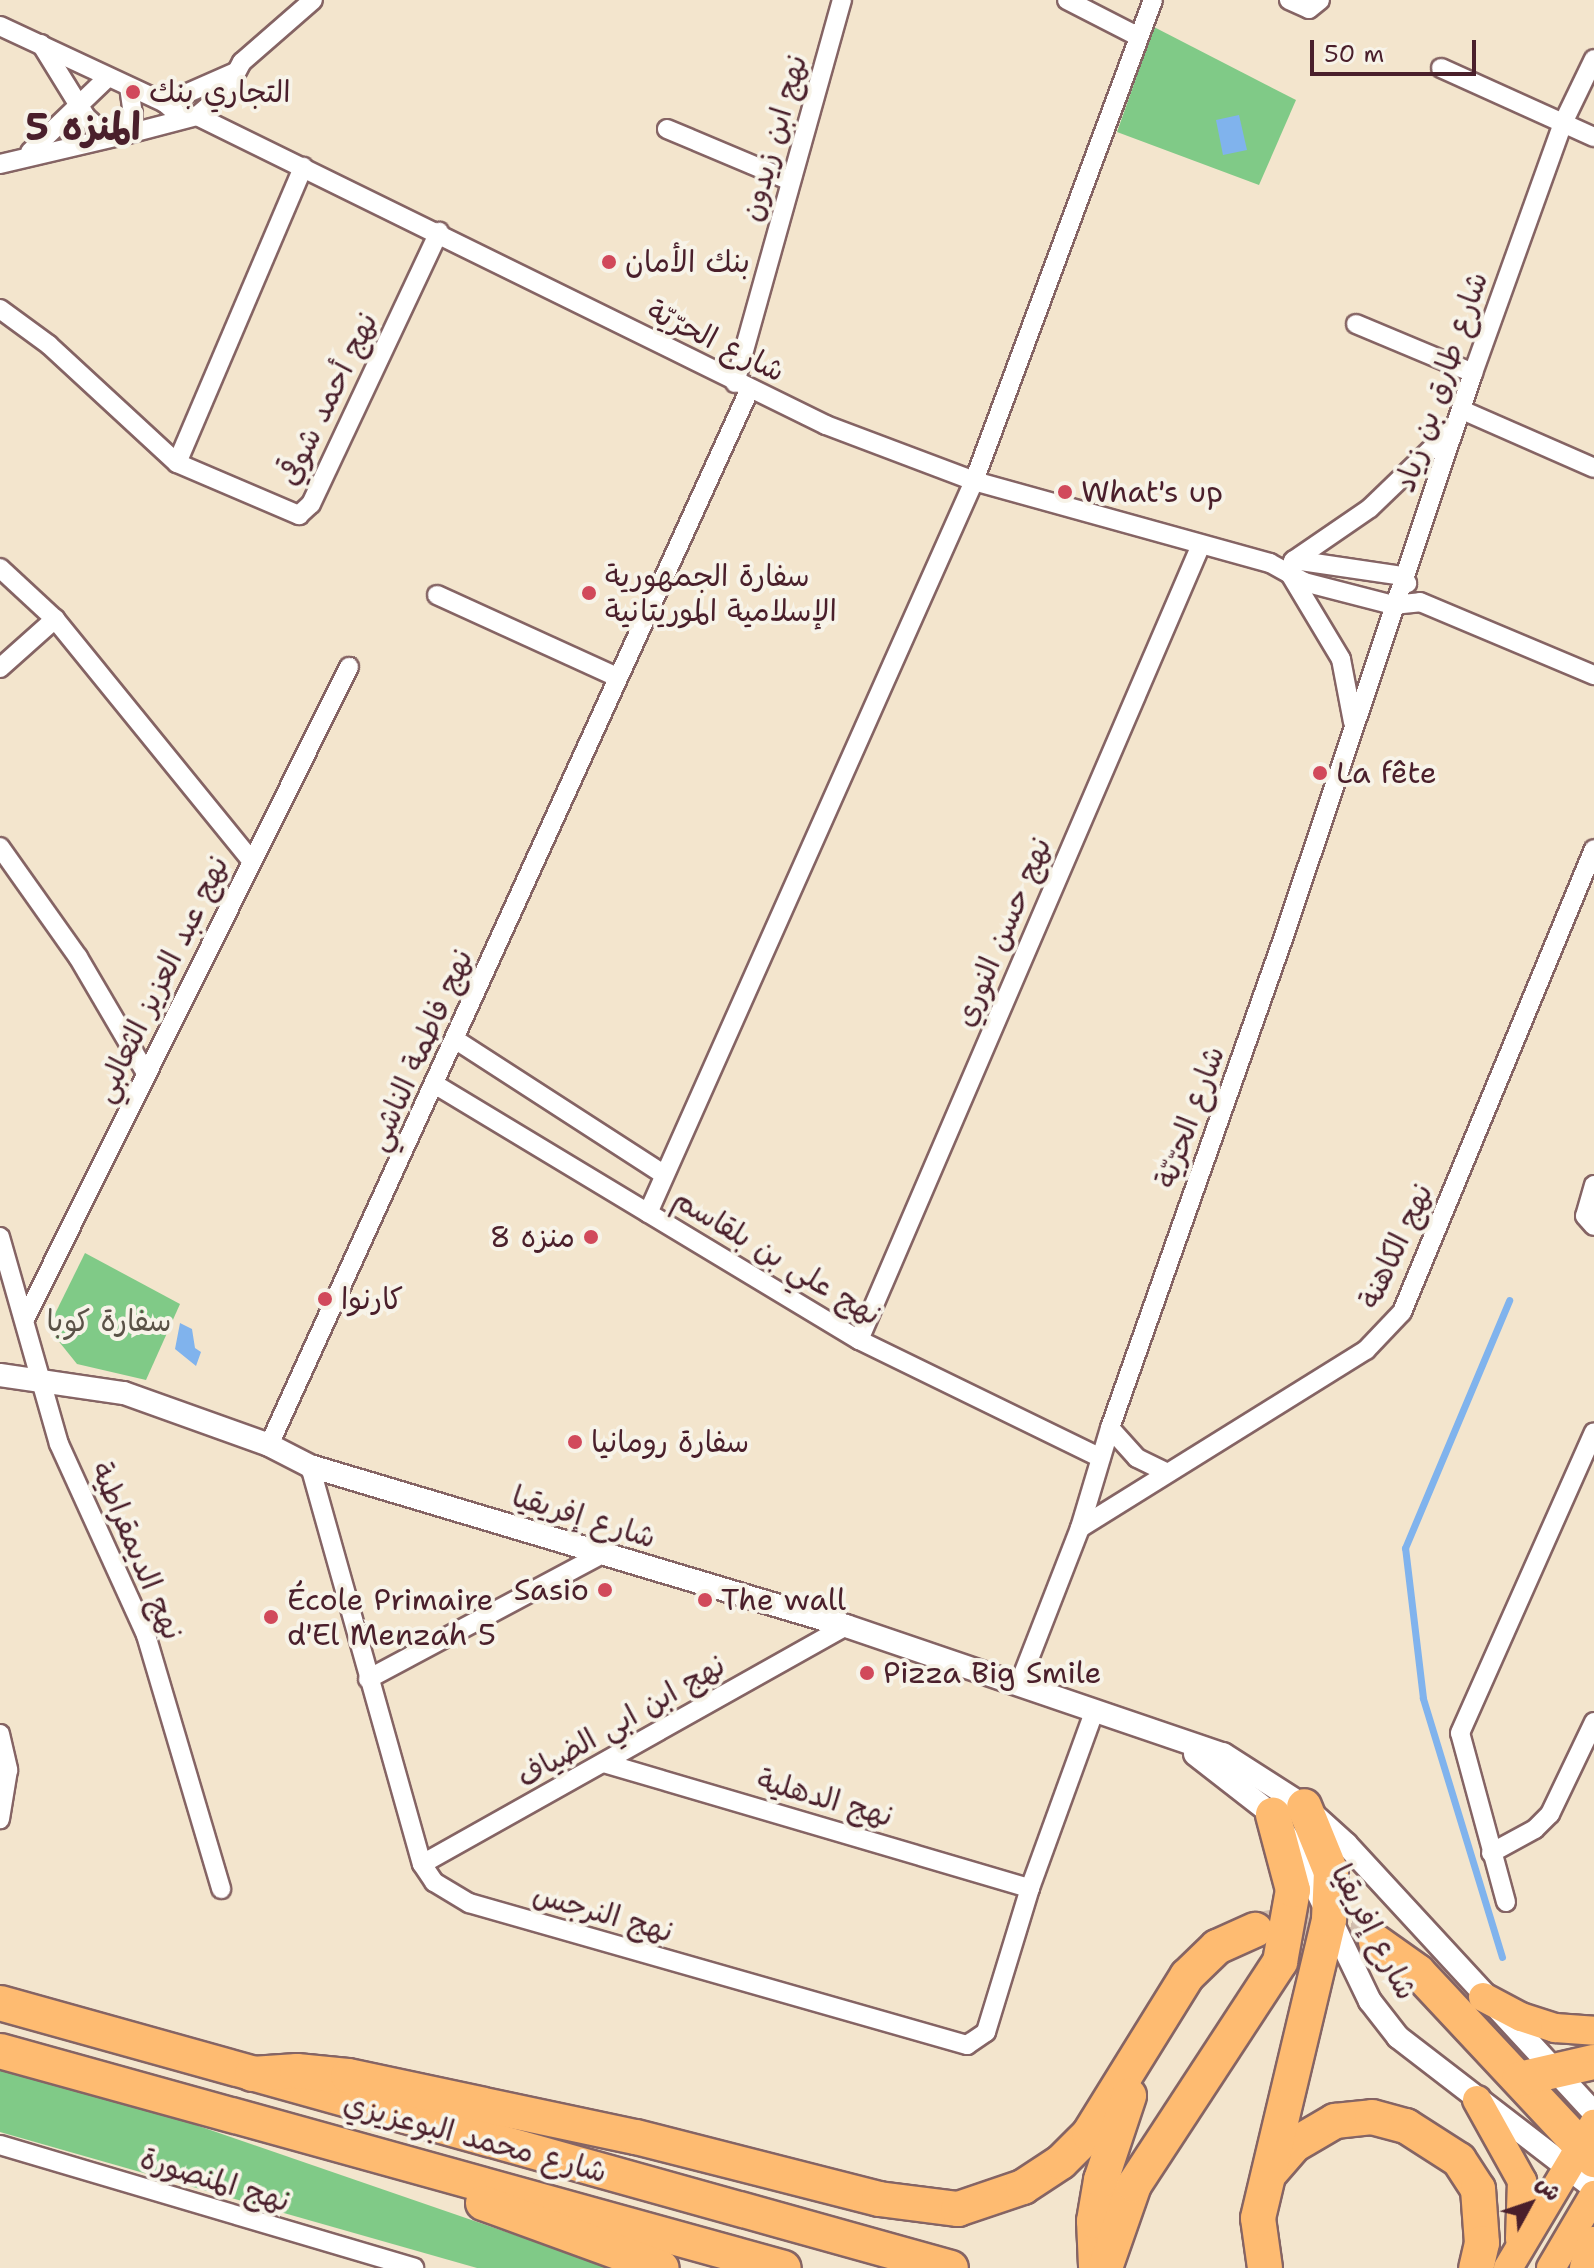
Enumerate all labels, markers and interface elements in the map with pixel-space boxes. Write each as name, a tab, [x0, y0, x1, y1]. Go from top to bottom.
scale bar	[1314, 24, 1480, 74]
text: 50 m	[1324, 38, 1384, 70]
street label: نهج ابن زيدون	[733, 51, 815, 225]
place label: التجاري بنك	[149, 74, 291, 110]
marker: التجاري بنك	[124, 83, 142, 101]
district label: المنزه 5	[25, 104, 141, 150]
place label: بنك الأمان	[625, 244, 750, 280]
marker: بنك الأمان	[600, 253, 618, 271]
street label: شارع طارق بن زياد	[1386, 267, 1496, 497]
street label: شارع الحرّيّة	[641, 292, 791, 390]
street label: نهج أحمد شوقي	[271, 307, 385, 491]
place label: What's up	[1081, 474, 1223, 510]
marker: What's up	[1056, 483, 1074, 501]
place label: سفارة الجمهورية الإسلامية الموريتانية	[605, 558, 837, 628]
marker: سفارة الجمهورية الإسلامية الموريتانية	[580, 584, 598, 602]
place label: La fête	[1336, 755, 1437, 791]
marker: La fête	[1311, 764, 1329, 782]
street label: نهج حسن النوري	[947, 832, 1059, 1032]
street label: نهج عبد العزيز الثعالبي	[86, 850, 236, 1108]
street label: نهج فاطمة الناشي	[359, 944, 481, 1156]
street label: شارع الحرّيّة	[1148, 1041, 1232, 1193]
street label: نهج الكاهنة	[1351, 1178, 1441, 1314]
street label: نهج علي بن بلقاسم	[667, 1181, 887, 1333]
place label: منزه 8	[490, 1219, 575, 1255]
marker: منزه 8	[582, 1228, 600, 1246]
place label: كارنوا	[341, 1281, 403, 1317]
marker: كارنوا	[316, 1290, 334, 1308]
park label: سفارة كوبا	[46, 1303, 172, 1339]
place label: سفارة رومانيا	[591, 1424, 749, 1460]
marker: سفارة رومانيا	[566, 1433, 584, 1451]
street label: نهج الديمقراطية	[83, 1456, 191, 1646]
street label: شارع إفريقيا	[508, 1478, 660, 1556]
place label: Sasio	[514, 1572, 589, 1608]
marker: Sasio	[596, 1581, 614, 1599]
place label: École Primaire d'El Menzah 5	[287, 1582, 496, 1652]
place label: The wall	[721, 1582, 846, 1618]
marker: The wall	[696, 1591, 714, 1609]
marker: École Primaire d'El Menzah 5	[262, 1608, 280, 1626]
street label: نهج ابن ابي الضياف	[511, 1647, 731, 1795]
place label: Pizza Big Smile	[883, 1655, 1101, 1691]
marker: Pizza Big Smile	[858, 1664, 876, 1682]
street label: نهج الدهلية	[753, 1761, 897, 1835]
street label: شارع إفريقيا	[1323, 1858, 1425, 2006]
street label: نهج النرجس	[529, 1876, 677, 1950]
street label: شارع محمد البوعزيزي	[339, 2086, 611, 2190]
street label: نهج المنصورة	[136, 2140, 294, 2220]
north arrow	[1490, 2164, 1570, 2244]
text: ش	[1530, 2170, 1568, 2207]

